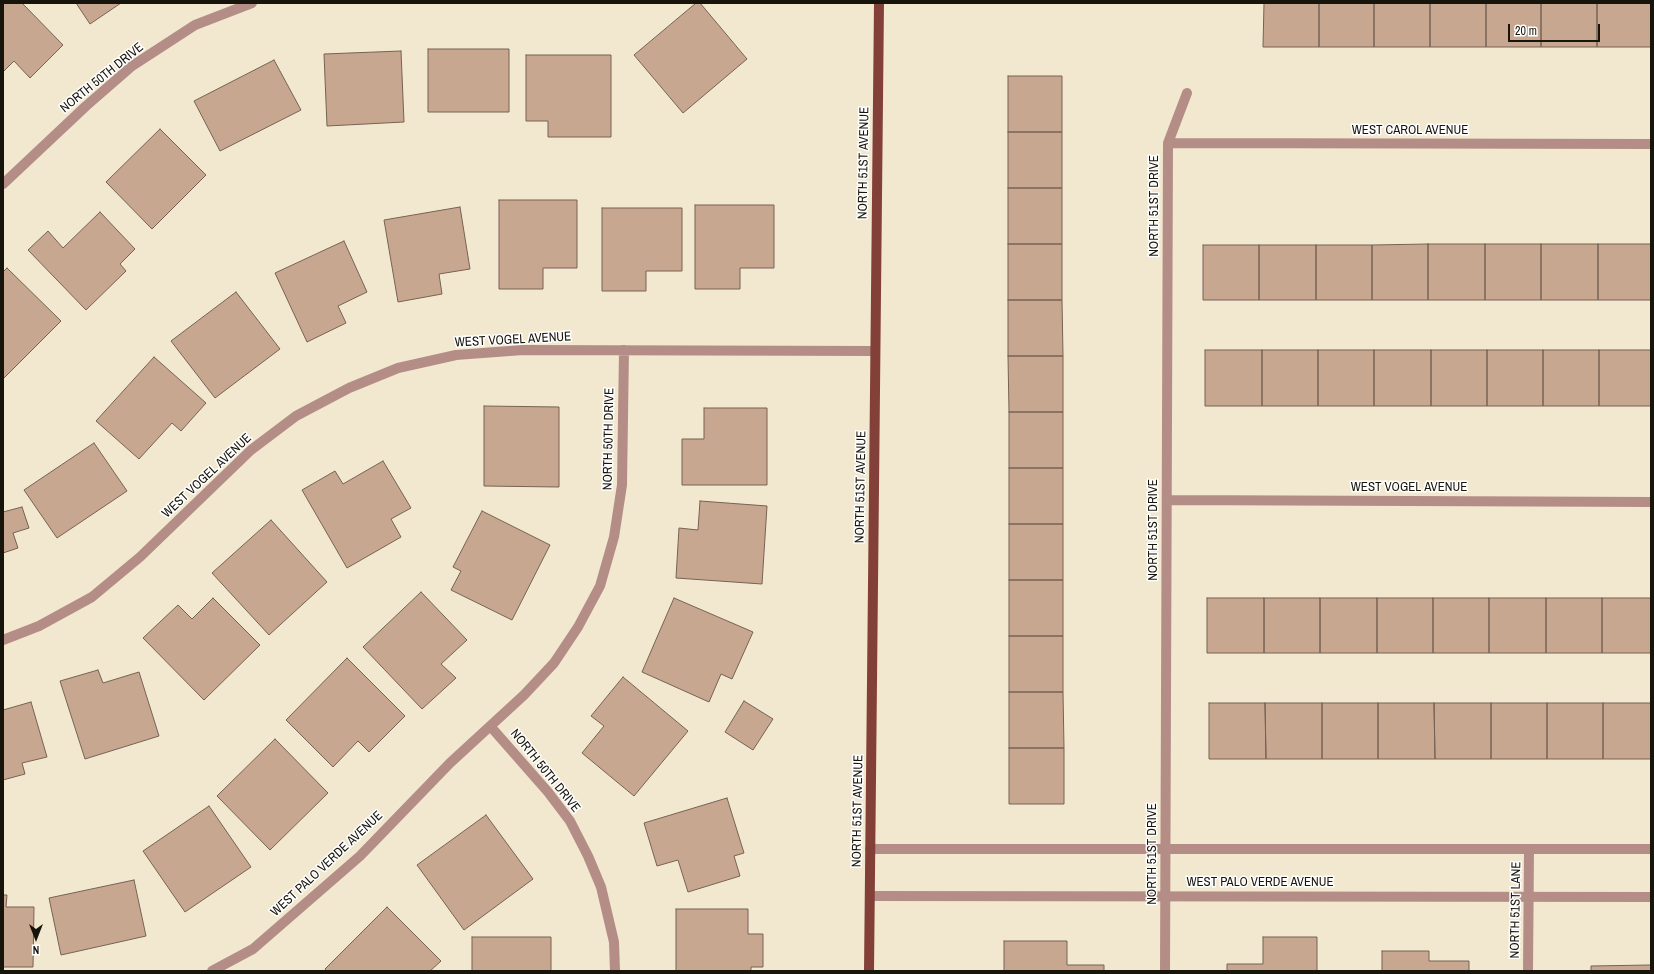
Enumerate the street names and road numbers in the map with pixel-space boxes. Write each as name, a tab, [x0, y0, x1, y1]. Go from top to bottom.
street label: NORTH 50TH DRIVE	[57, 40, 147, 116]
street label: NORTH 51ST AVENUE	[855, 107, 873, 219]
street label: WEST CAROL AVENUE	[1352, 123, 1468, 139]
street label: NORTH 51ST DRIVE	[1147, 155, 1163, 257]
street label: WEST VOGEL AVENUE	[454, 329, 572, 351]
street label: NORTH 50TH DRIVE	[600, 388, 618, 490]
street label: WEST VOGEL AVENUE	[159, 431, 255, 521]
street label: NORTH 51ST AVENUE	[852, 431, 870, 543]
street label: NORTH 51ST DRIVE	[1146, 479, 1162, 581]
street label: WEST VOGEL AVENUE	[1351, 480, 1467, 496]
street label: NORTH 50TH DRIVE	[507, 726, 583, 816]
street label: NORTH 51ST AVENUE	[849, 755, 867, 867]
street label: NORTH 51ST DRIVE	[1145, 803, 1161, 905]
street label: WEST PALO VERDE AVENUE	[268, 808, 386, 920]
street label: NORTH 51ST LANE	[1507, 861, 1525, 959]
street label: WEST PALO VERDE AVENUE	[1186, 875, 1334, 891]

